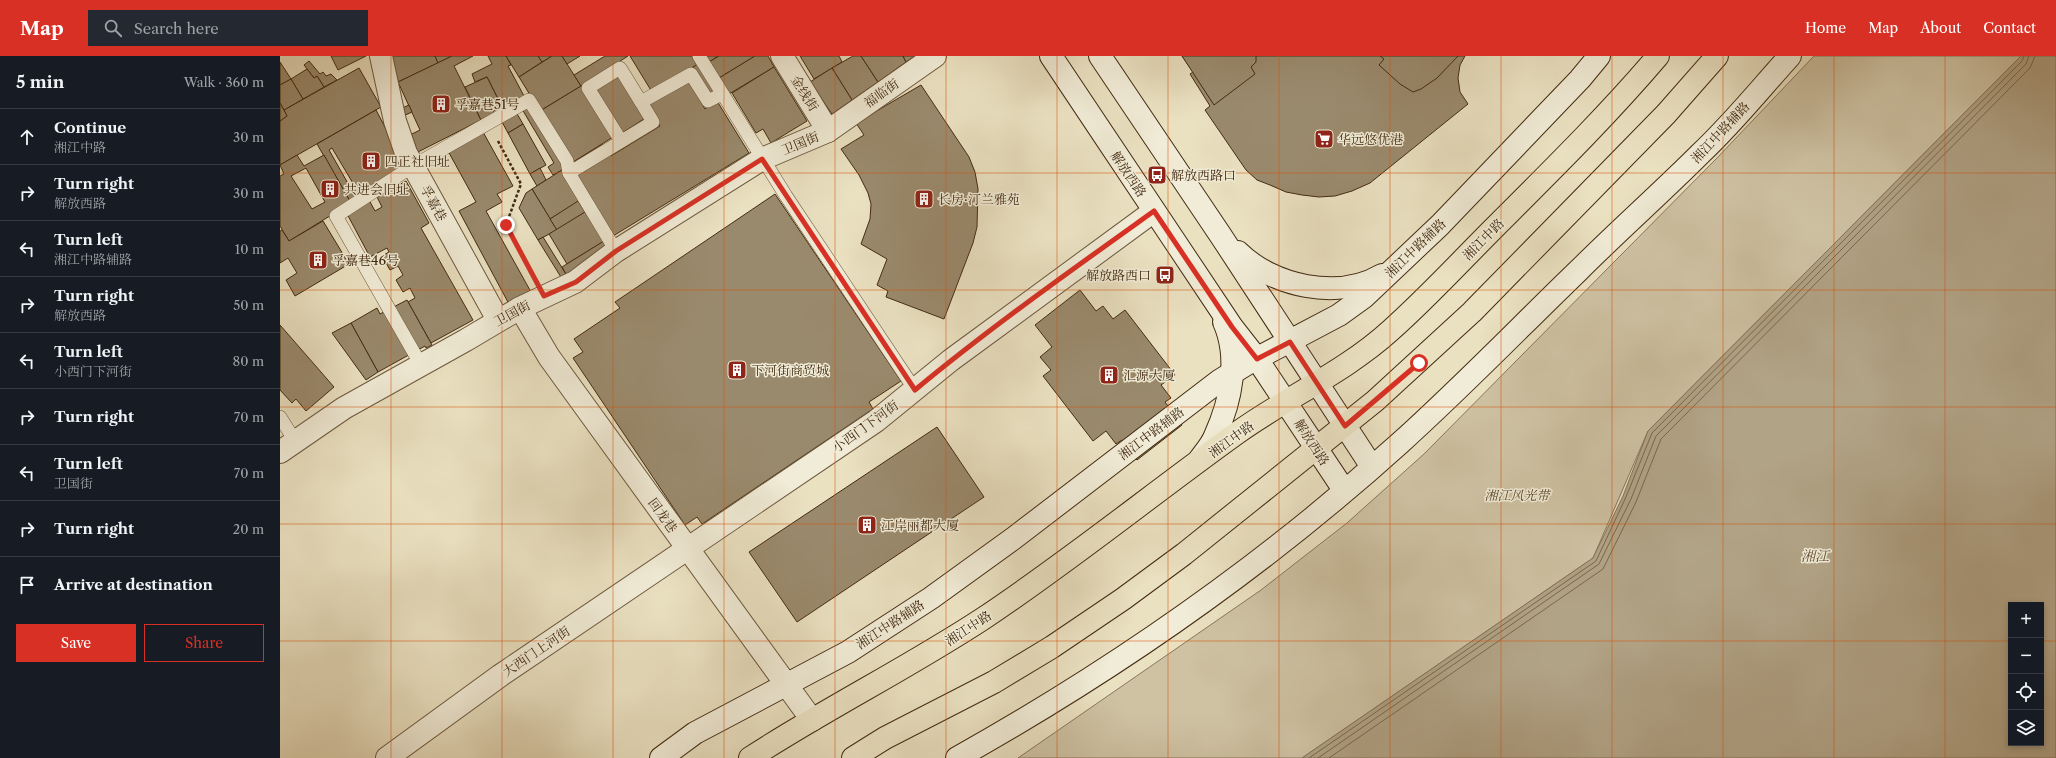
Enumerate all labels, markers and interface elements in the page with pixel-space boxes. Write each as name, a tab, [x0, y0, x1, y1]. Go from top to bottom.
search box	[88, 10, 368, 46]
text: Map	[20, 17, 64, 40]
icon: search	[102, 17, 124, 39]
text: Search here	[134, 19, 219, 38]
text: Home	[1805, 19, 1846, 37]
text: Map	[1868, 19, 1898, 37]
text: About	[1920, 19, 1961, 37]
text: Contact	[1983, 19, 2036, 37]
text: 5 min	[16, 72, 64, 92]
street label: 金线街	[788, 72, 822, 114]
text: Walk · 360 m	[184, 74, 264, 90]
street label: 福临街	[860, 75, 902, 111]
building icon: 孚嘉巷51号	[430, 93, 452, 115]
place label: 孚嘉巷51号	[455, 96, 520, 112]
street label: 湘江中路辅路	[1688, 98, 1752, 166]
text: Continue	[54, 118, 126, 137]
icon: ahead	[16, 126, 38, 148]
street label: 卫国街	[779, 128, 821, 158]
supermarket icon: 华远悠优港	[1313, 128, 1335, 150]
text: 30 m	[233, 129, 264, 145]
place label: 华远悠优港	[1338, 131, 1403, 147]
text: 湘江中路	[54, 139, 106, 155]
street label: 解放西路	[1108, 148, 1150, 200]
building icon: 四正社旧址	[360, 150, 382, 172]
place label: 四正社旧址	[385, 153, 450, 169]
bus stop icon: 解放西路口	[1146, 164, 1168, 186]
place label: 解放西路口	[1171, 167, 1236, 183]
text: Turn right	[54, 174, 134, 193]
building icon: 共进会旧址	[319, 178, 341, 200]
place label: 共进会旧址	[344, 181, 409, 197]
icon: right	[16, 182, 38, 204]
street label: 孚嘉巷	[418, 182, 450, 224]
text: 30 m	[233, 185, 264, 201]
building icon: 长房·汀兰雅苑	[913, 188, 935, 210]
place label: 长房·汀兰雅苑	[938, 191, 1020, 207]
text: 解放西路	[54, 195, 106, 211]
street label: 湘江中路辅路	[1381, 215, 1449, 281]
street label: 湘江中路	[1459, 215, 1507, 263]
route end	[497, 216, 515, 234]
text: Turn left	[54, 230, 123, 249]
icon: left	[16, 238, 38, 260]
text: 10 m	[235, 241, 264, 257]
building icon: 孚嘉巷46号	[307, 249, 329, 271]
text: 湘江中路辅路	[54, 251, 132, 267]
place label: 孚嘉巷46号	[332, 252, 399, 268]
bus stop icon: 解放路西口	[1154, 264, 1176, 286]
place label: 解放路西口	[1086, 267, 1151, 283]
text: Turn right	[54, 286, 134, 305]
icon: right	[16, 294, 38, 316]
text: 50 m	[233, 297, 264, 313]
street label: 卫国街	[491, 297, 533, 329]
text: 解放西路	[54, 307, 106, 323]
text: Turn left	[54, 342, 123, 361]
icon: left	[16, 350, 38, 372]
text: 80 m	[232, 353, 264, 369]
route start	[1410, 354, 1428, 372]
building icon: 下河街商贸城	[726, 359, 748, 381]
place label: 下河街商贸城	[751, 362, 829, 378]
text: 小西门下河街	[54, 363, 132, 379]
building icon: 汇源大厦	[1098, 364, 1120, 386]
place label: 汇源大厦	[1123, 367, 1175, 383]
street label: 小西门下河街	[829, 397, 901, 455]
street label: 湘江中路辅路	[1115, 403, 1187, 463]
icon: right	[16, 406, 38, 428]
text: Turn right	[54, 407, 134, 426]
text: 70 m	[234, 409, 264, 425]
street label: 解放西路	[1291, 416, 1333, 468]
street label: 湘江中路	[1205, 417, 1257, 461]
text: Turn left	[54, 454, 123, 473]
icon: left	[16, 462, 38, 484]
text: 70 m	[234, 465, 264, 481]
text: 卫国街	[54, 475, 93, 491]
park label: 湘江风光带	[1484, 487, 1551, 503]
street label: 回龙巷	[645, 495, 681, 535]
building icon: 江岸丽都大厦	[856, 514, 878, 536]
place label: 江岸丽都大厦	[881, 517, 959, 533]
icon: right	[16, 518, 38, 540]
text: Turn right	[54, 519, 134, 538]
text: 20 m	[233, 521, 264, 537]
water label: 湘江	[1801, 547, 1831, 565]
icon: arrive	[16, 574, 38, 596]
text: Arrive at destination	[54, 575, 213, 594]
street label: 湘江中路辅路	[853, 596, 927, 652]
map controls	[2008, 602, 2044, 746]
button: +	[2008, 602, 2044, 638]
street label: 湘江中路	[942, 607, 994, 649]
street label: 大西门上河街	[499, 623, 573, 679]
button: Save	[16, 624, 136, 662]
button: Share	[144, 624, 264, 662]
button: −	[2008, 638, 2044, 674]
button: locate	[2008, 674, 2044, 710]
button: layers	[2008, 710, 2044, 746]

